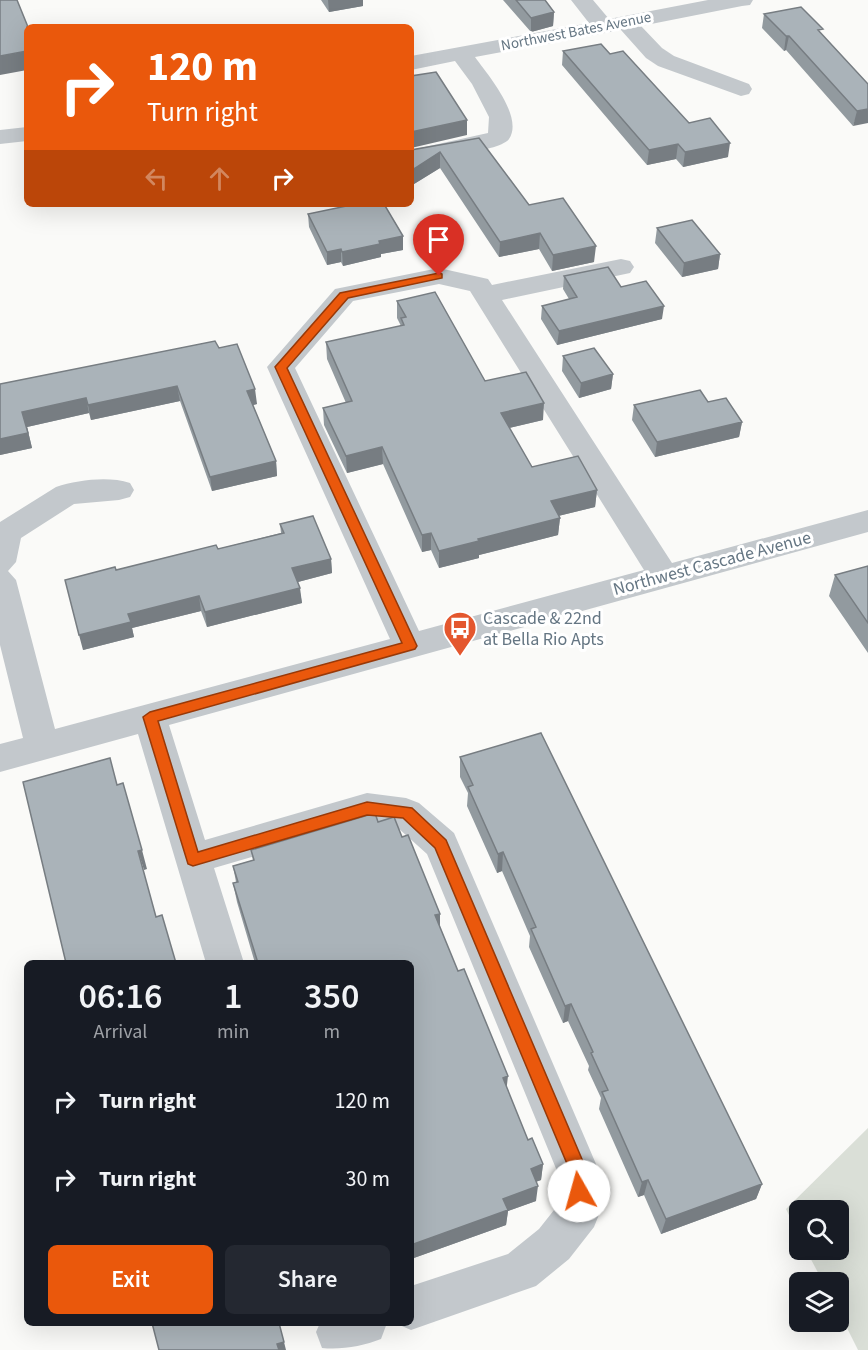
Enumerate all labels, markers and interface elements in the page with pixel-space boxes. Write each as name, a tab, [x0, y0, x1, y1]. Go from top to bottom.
street label: Northwest Bates Avenue	[499, 7, 653, 56]
text: 120 m	[147, 37, 258, 97]
icon: right	[48, 48, 126, 126]
text: Turn right	[147, 93, 258, 132]
icon: left	[140, 162, 173, 195]
icon: ahead	[203, 162, 236, 195]
icon: right	[266, 162, 299, 195]
pin	[413, 214, 464, 276]
icon: arrive	[422, 223, 455, 256]
street label: Northwest Cascade Avenue	[610, 525, 814, 602]
place label: Cascade & 22nd at Bella Rio Apts	[483, 606, 604, 652]
bus stop icon: Cascade & 22nd at Bella Rio Apts	[442, 610, 478, 657]
text: 06:16	[79, 971, 162, 1022]
text: 1	[224, 971, 242, 1022]
text: 350	[304, 971, 359, 1022]
text: Arrival	[94, 1018, 147, 1046]
text: min	[217, 1018, 249, 1046]
text: m	[323, 1018, 340, 1046]
icon: right	[48, 1085, 81, 1118]
text: Turn right	[99, 1085, 196, 1117]
text: 120 m	[335, 1085, 390, 1117]
position arrow	[547, 1159, 611, 1223]
icon: right	[48, 1163, 81, 1196]
text: Turn right	[99, 1163, 196, 1195]
text: 30 m	[345, 1163, 390, 1195]
map controls	[789, 1200, 849, 1332]
button: search	[789, 1200, 849, 1260]
button: Exit	[48, 1245, 213, 1314]
button: Share	[225, 1245, 390, 1314]
button: layers	[789, 1272, 849, 1332]

